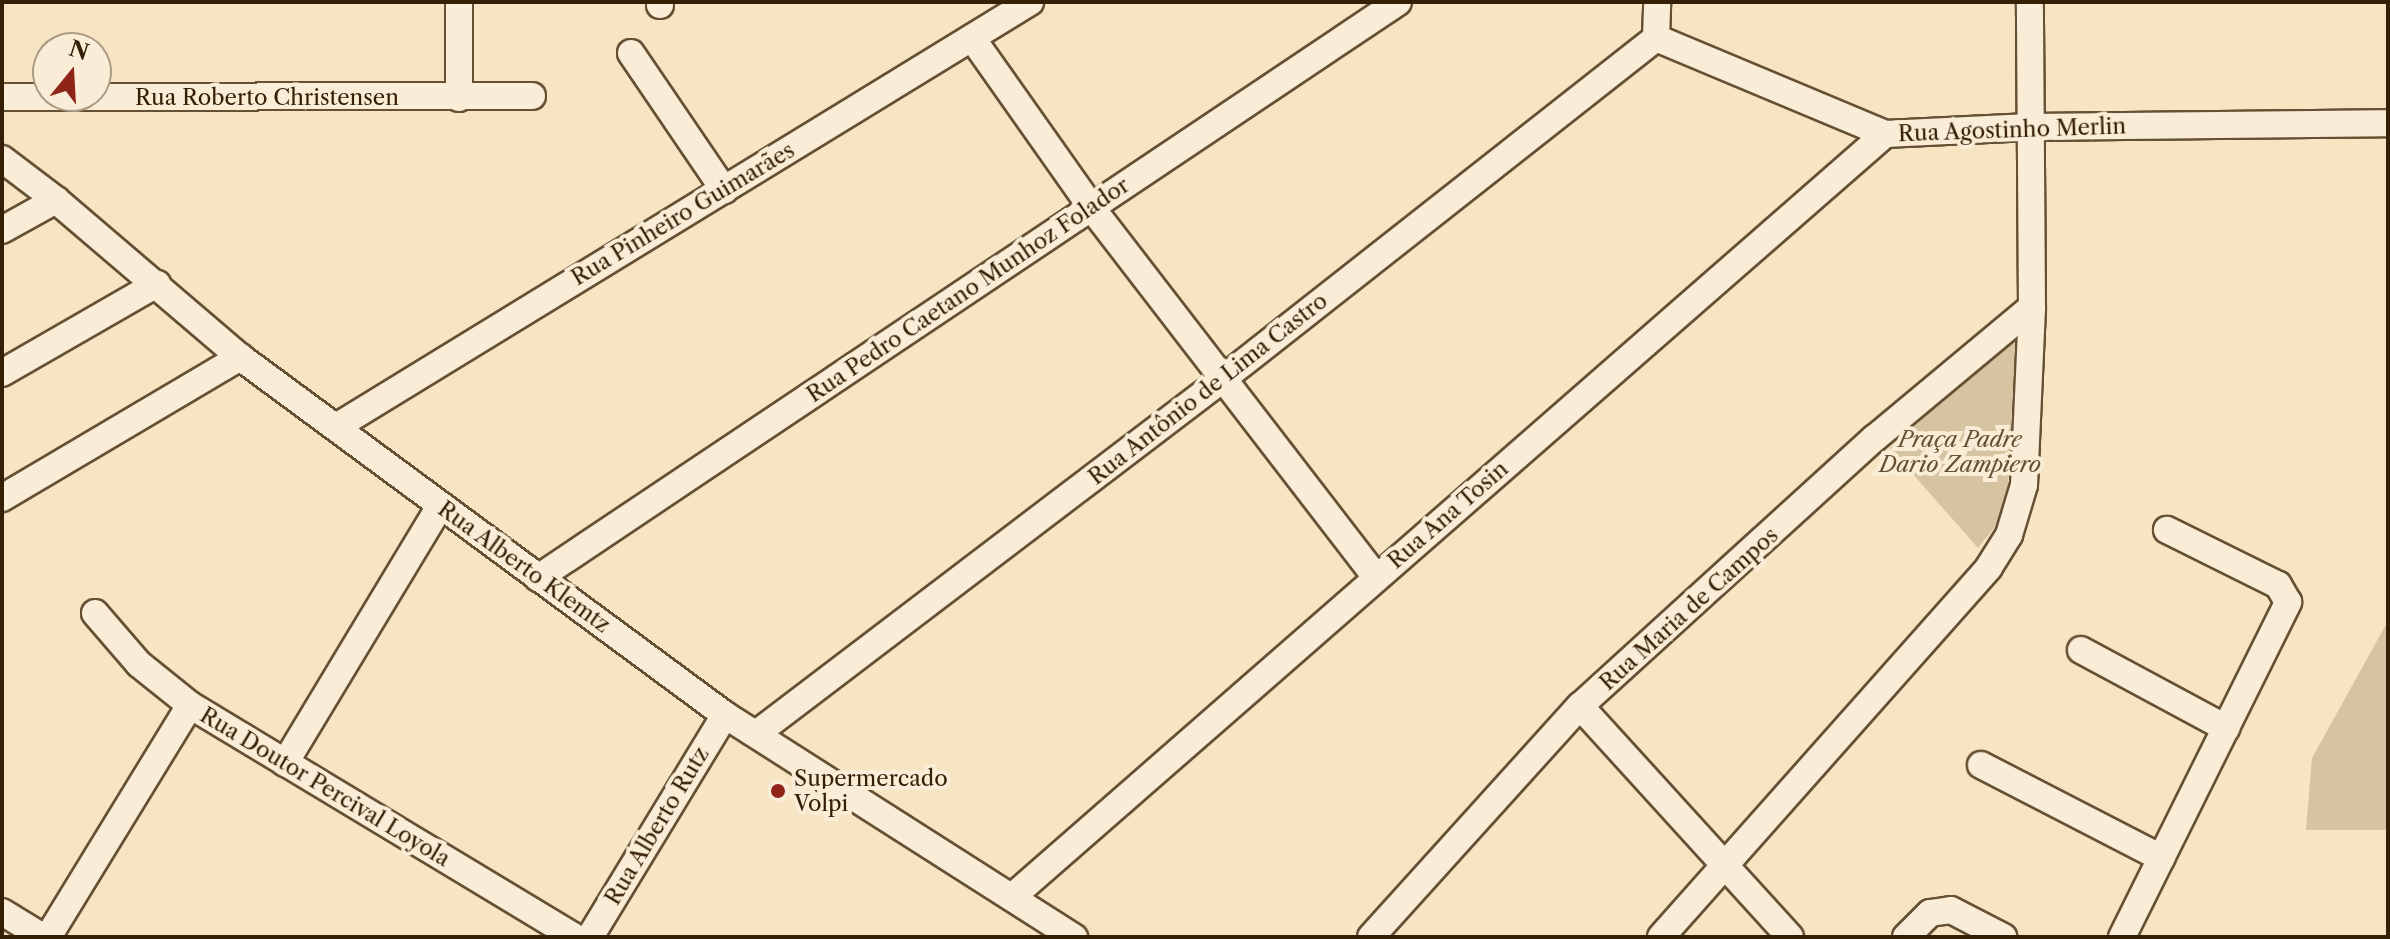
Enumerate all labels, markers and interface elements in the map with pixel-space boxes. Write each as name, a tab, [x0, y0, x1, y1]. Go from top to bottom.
north arrow	[32, 32, 112, 112]
text: N	[66, 35, 92, 66]
street label: Rua Roberto Christensen	[135, 85, 399, 111]
street label: Rua Agostinho Merlin	[1897, 113, 2127, 147]
street label: Rua Pinheiro Guimarães	[567, 137, 799, 291]
street label: Rua Pedro Caetano Munhoz Folador	[802, 172, 1134, 408]
street label: Rua Antônio de Lima Castro	[1083, 287, 1333, 491]
park label: Praça Padre Dario Zampiero	[1879, 426, 2041, 478]
street label: Rua Ana Tosin	[1382, 455, 1514, 575]
street label: Rua Alberto Klemtz	[432, 495, 616, 639]
street label: Rua Maria de Campos	[1594, 522, 1784, 696]
street label: Rua Doutor Percival Loyola	[195, 702, 455, 872]
street label: Rua Alberto Rutz	[599, 742, 715, 910]
place label: Supermercado Volpi	[794, 765, 948, 816]
marker: Supermercado Volpi	[769, 782, 787, 800]

